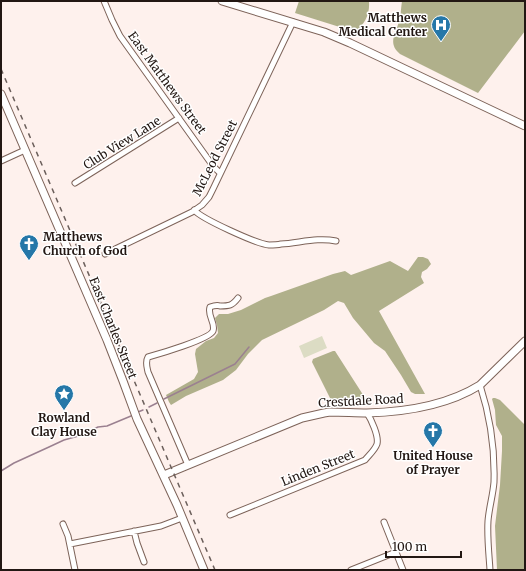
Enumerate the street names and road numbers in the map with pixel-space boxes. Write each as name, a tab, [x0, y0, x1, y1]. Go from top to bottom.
street label: East Matthews Street	[125, 29, 210, 137]
street label: Club View Lane	[80, 113, 163, 172]
street label: McLeod Street	[189, 117, 240, 198]
street label: East Charles Street	[86, 275, 141, 381]
street label: Crestdale Road	[318, 391, 404, 410]
street label: Linden Street	[279, 446, 357, 489]

